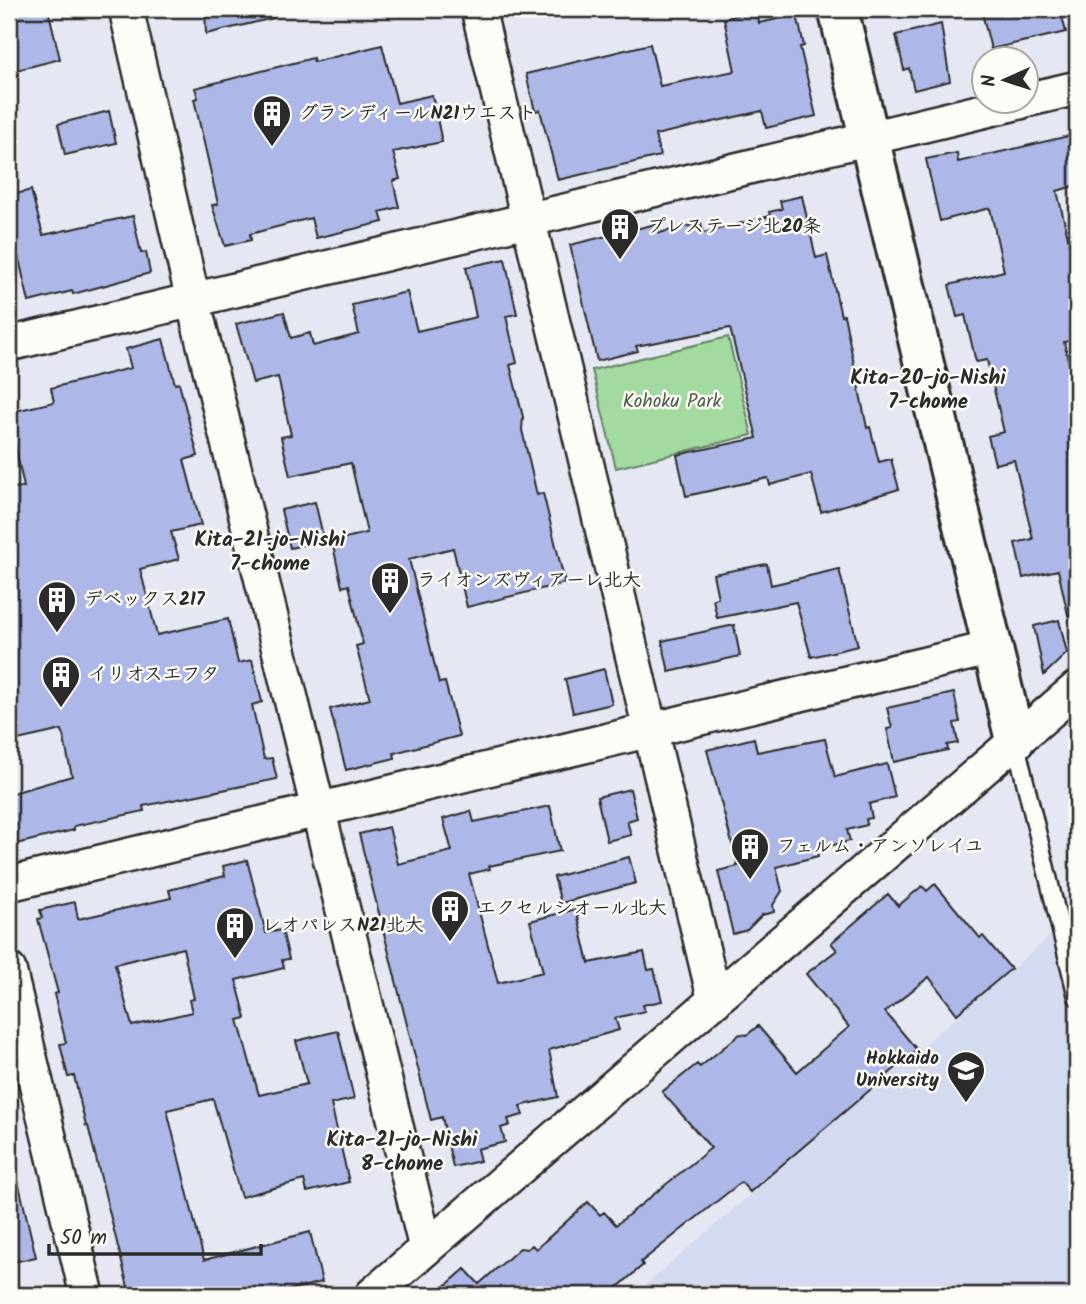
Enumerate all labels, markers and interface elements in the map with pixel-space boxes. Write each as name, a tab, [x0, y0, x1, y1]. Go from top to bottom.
north arrow	[970, 46, 1040, 116]
text: N	[975, 74, 1005, 88]
building icon: グランディールN21ウエスト	[251, 93, 293, 148]
place label: グランディールN21ウエスト	[299, 99, 537, 129]
building icon: プレステージ北20条	[599, 206, 641, 261]
place label: プレステージ北20条	[647, 212, 821, 242]
district label: Kita-20-jo-Nishi 7-chome	[850, 362, 1006, 419]
park label: Kohoku Park	[623, 387, 721, 417]
district label: Kita-21-jo-Nishi 7-chome	[194, 524, 346, 581]
building icon: ライオンズヴィアーレ北大	[369, 560, 411, 615]
place label: ライオンズヴィアーレ北大	[417, 566, 641, 596]
building icon: デベックス217	[36, 579, 78, 634]
place label: デベックス217	[84, 585, 206, 615]
building icon: イリオスエフタ	[40, 654, 82, 709]
place label: イリオスエフタ	[88, 660, 219, 690]
building icon: フェルム・アンソレイユ	[729, 826, 771, 881]
place label: フェルム・アンソレイユ	[777, 832, 984, 862]
building icon: エクセルシオール北大	[429, 888, 471, 943]
place label: エクセルシオール北大	[477, 894, 667, 924]
building icon: レオパレスN21北大	[214, 905, 256, 960]
place label: レオパレスN21北大	[262, 911, 424, 941]
place label: Hokkaido University	[856, 1044, 939, 1096]
school or university icon: Hokkaido University	[945, 1049, 987, 1104]
district label: Kita-21-jo-Nishi 8-chome	[326, 1124, 478, 1181]
scale bar	[49, 1213, 261, 1257]
text: 50 m	[60, 1222, 107, 1255]

